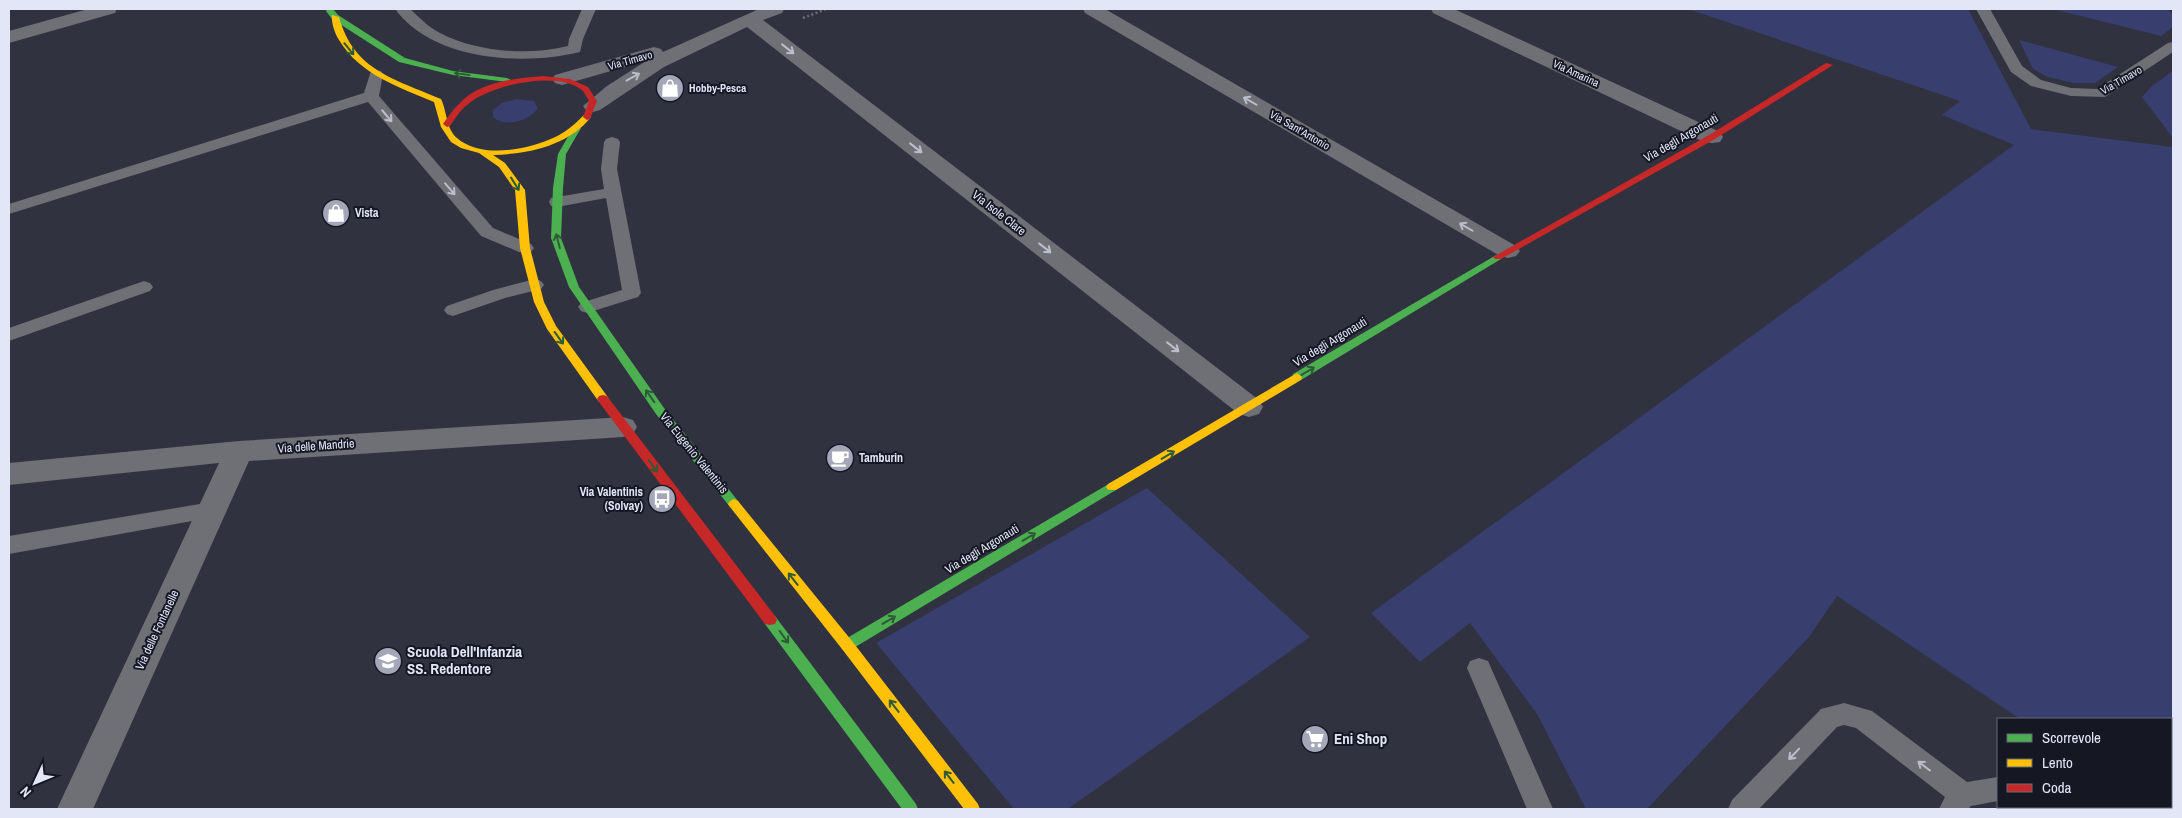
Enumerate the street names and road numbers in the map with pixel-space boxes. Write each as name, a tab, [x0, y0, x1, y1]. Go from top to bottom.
street label: Via Timavo	[606, 47, 654, 73]
street label: Via Amarina	[1551, 56, 1601, 90]
street label: Via Timavo	[2098, 63, 2144, 97]
street label: Via Sant'Antonio	[1267, 107, 1333, 153]
street label: Via degli Argonauti	[1641, 110, 1721, 166]
street label: Via Isole Clare	[969, 187, 1029, 239]
street label: Via degli Argonauti	[1290, 314, 1370, 370]
street label: Via Eugenio Valentinis	[656, 409, 732, 497]
street label: Via delle Mandrie	[277, 435, 355, 457]
street label: Via degli Argonauti	[942, 521, 1022, 577]
street label: Via delle Fontanelle	[132, 587, 182, 673]

